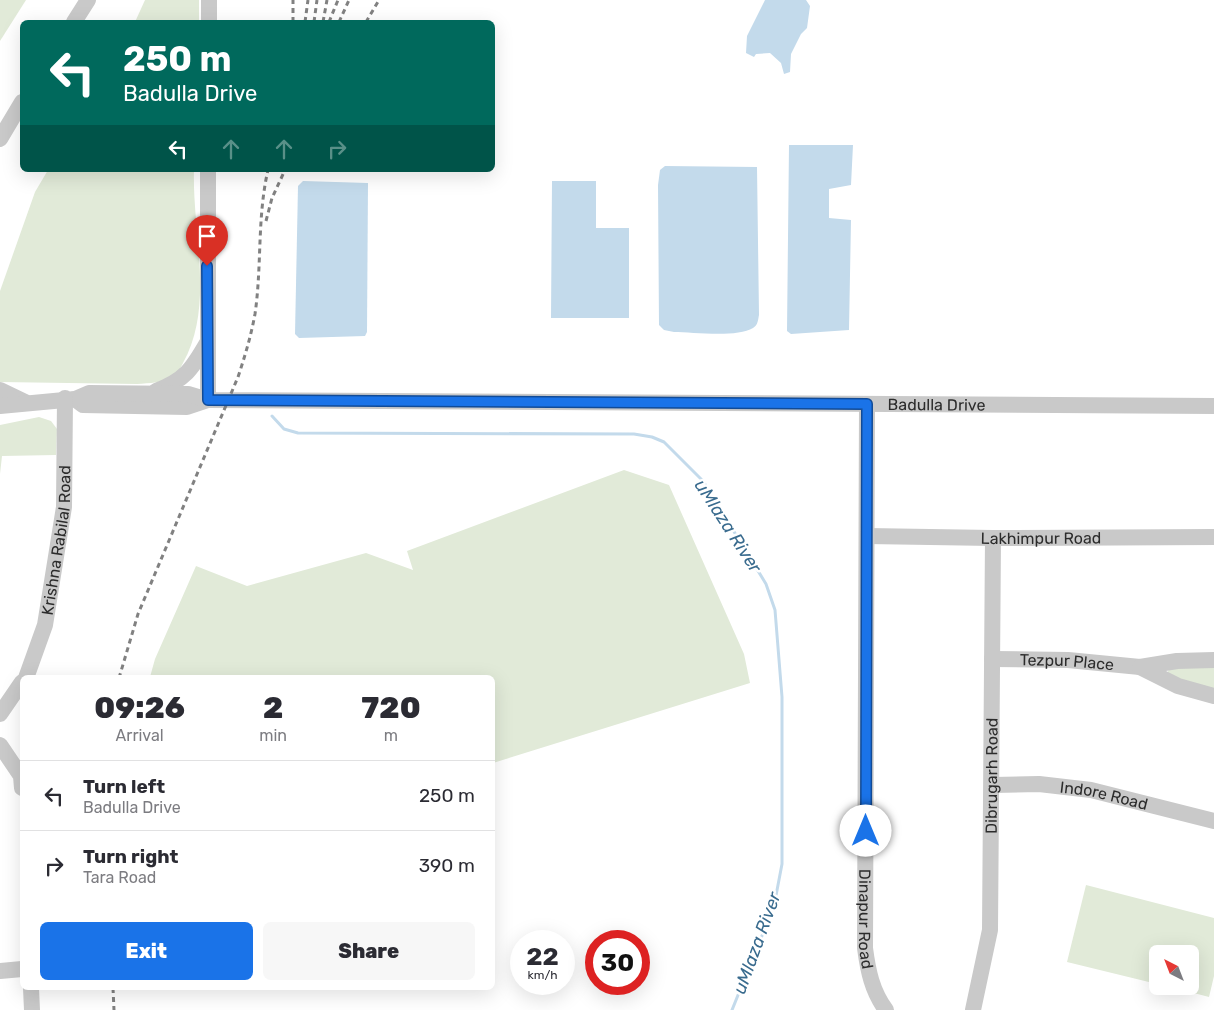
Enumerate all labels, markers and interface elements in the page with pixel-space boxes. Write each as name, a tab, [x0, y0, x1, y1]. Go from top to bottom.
text: 250 m	[123, 38, 232, 80]
icon: left	[40, 40, 105, 105]
text: Badulla Drive	[123, 80, 257, 107]
icon: left	[164, 135, 192, 163]
icon: ahead	[217, 135, 245, 163]
icon: ahead	[270, 135, 298, 163]
icon: right	[323, 135, 351, 163]
pin	[186, 215, 228, 266]
icon: arrive	[193, 222, 221, 250]
street label: Badulla Drive	[888, 395, 986, 414]
street label: Krishna Rabilal Road	[37, 465, 74, 617]
water label: uMlaza River	[690, 475, 767, 578]
street label: Lakhimpur Road	[980, 528, 1101, 548]
street label: Tezpur Place	[1020, 650, 1115, 674]
text: 09:26	[94, 690, 185, 726]
text: 2	[263, 690, 283, 726]
text: 720	[361, 690, 421, 726]
street label: Dibrugarh Road	[981, 718, 1001, 834]
text: Arrival	[116, 726, 164, 745]
text: min	[259, 726, 287, 745]
text: m	[384, 726, 398, 745]
text: Turn left	[83, 775, 165, 798]
street label: Indore Road	[1059, 777, 1150, 813]
icon: left	[40, 782, 68, 810]
text: 250 m	[419, 784, 475, 807]
text: Badulla Drive	[83, 798, 181, 817]
position arrow	[839, 804, 891, 856]
text: Turn right	[83, 845, 178, 868]
icon: right	[40, 852, 68, 880]
text: 390 m	[419, 854, 475, 877]
text: Tara Road	[83, 868, 156, 887]
street label: Dinapur Road	[855, 869, 878, 971]
water label: uMlaza River	[728, 888, 786, 997]
button: Exit	[40, 922, 253, 980]
button: Share	[263, 922, 475, 980]
speed limit sign: 30	[585, 930, 650, 995]
text: 22	[526, 942, 559, 971]
north arrow	[1149, 945, 1199, 995]
map controls	[1149, 945, 1199, 995]
text: km/h	[528, 968, 557, 982]

